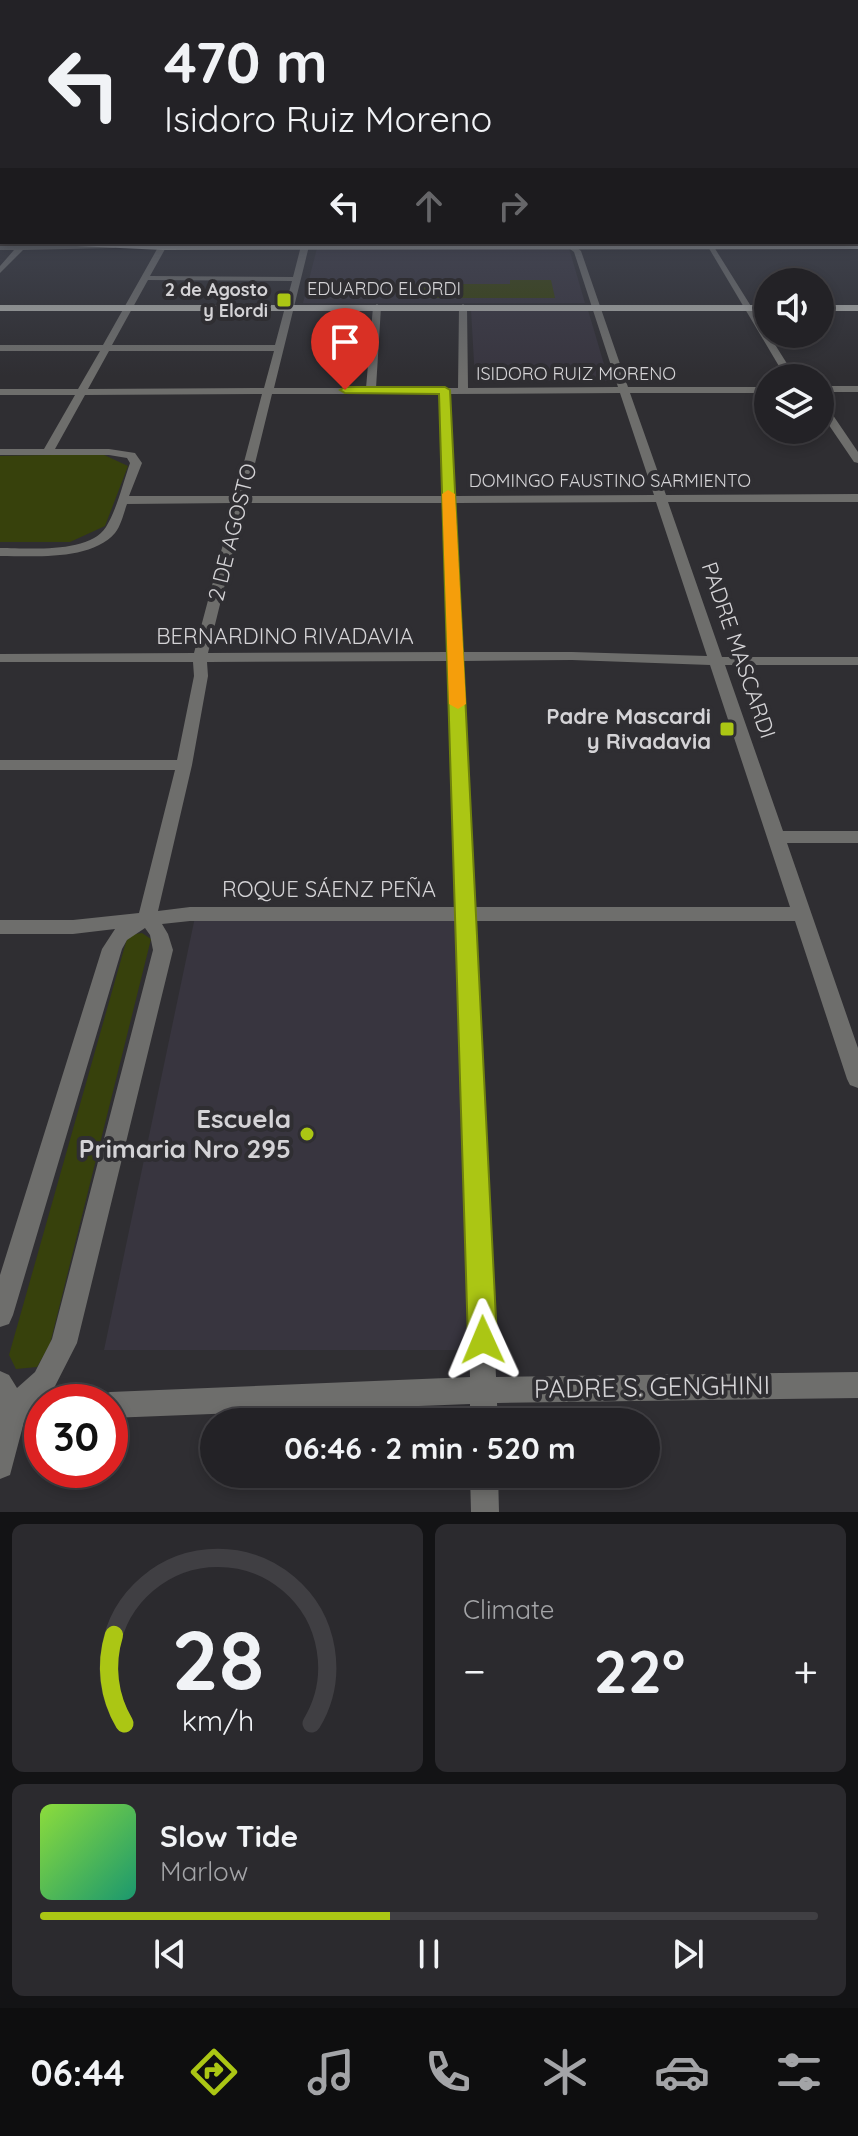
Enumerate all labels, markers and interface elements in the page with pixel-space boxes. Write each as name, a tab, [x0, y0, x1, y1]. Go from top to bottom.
text: 470 m	[164, 27, 328, 97]
icon: left	[32, 32, 136, 136]
text: Isidoro Ruiz Moreno	[164, 96, 492, 141]
icon: left	[323, 184, 367, 228]
icon: ahead	[407, 184, 451, 228]
icon: right	[491, 184, 535, 228]
map controls	[754, 268, 834, 444]
button: sound	[754, 268, 834, 348]
street label: EDUARDO ELORDI	[307, 277, 461, 300]
place label: 2 de Agosto y Elordi	[165, 278, 268, 322]
marker: 2 de Agosto y Elordi	[275, 291, 293, 309]
pin	[311, 308, 379, 390]
icon: arrive	[323, 320, 367, 364]
street label: ISIDORO RUIZ MORENO	[476, 362, 676, 385]
button: layers	[754, 364, 834, 444]
street label: 2 DE AGOSTO	[201, 460, 263, 604]
street label: DOMINGO FAUSTINO SARMIENTO	[469, 469, 751, 492]
street label: PADRE MASCARDI	[696, 558, 782, 742]
street label: BERNARDINO RIVADAVIA	[156, 622, 414, 650]
place label: Padre Mascardi y Rivadavia	[546, 702, 711, 755]
marker: Padre Mascardi y Rivadavia	[718, 720, 736, 738]
street label: ROQUE SÁENZ PEÑA	[222, 875, 436, 903]
place label: Escuela Primaria Nro 295	[79, 1102, 291, 1165]
marker: Escuela Primaria Nro 295	[298, 1125, 316, 1143]
position arrow	[441, 1298, 525, 1382]
street label: PADRE S. GENGHINI	[534, 1368, 770, 1405]
speed limit sign: 30	[24, 1384, 128, 1488]
text: 06:46 · 2 min · 520 m	[284, 1429, 576, 1467]
text: Climate	[463, 1593, 554, 1626]
text: 28	[171, 1607, 264, 1711]
text: 22°	[594, 1633, 685, 1708]
text: −	[463, 1643, 486, 1698]
text: +	[793, 1643, 818, 1698]
text: km/h	[181, 1702, 254, 1738]
text: Slow Tide	[160, 1817, 298, 1855]
text: Marlow	[160, 1855, 248, 1888]
icon: previous	[148, 1932, 192, 1976]
icon: pause	[407, 1932, 451, 1976]
icon: next	[666, 1932, 710, 1976]
icon: directions	[186, 2044, 242, 2100]
icon: music	[303, 2044, 359, 2100]
icon: phone	[420, 2044, 476, 2100]
icon: climate	[537, 2044, 593, 2100]
icon: car	[654, 2044, 710, 2100]
icon: filters	[771, 2044, 827, 2100]
text: 06:44	[31, 2050, 125, 2095]

